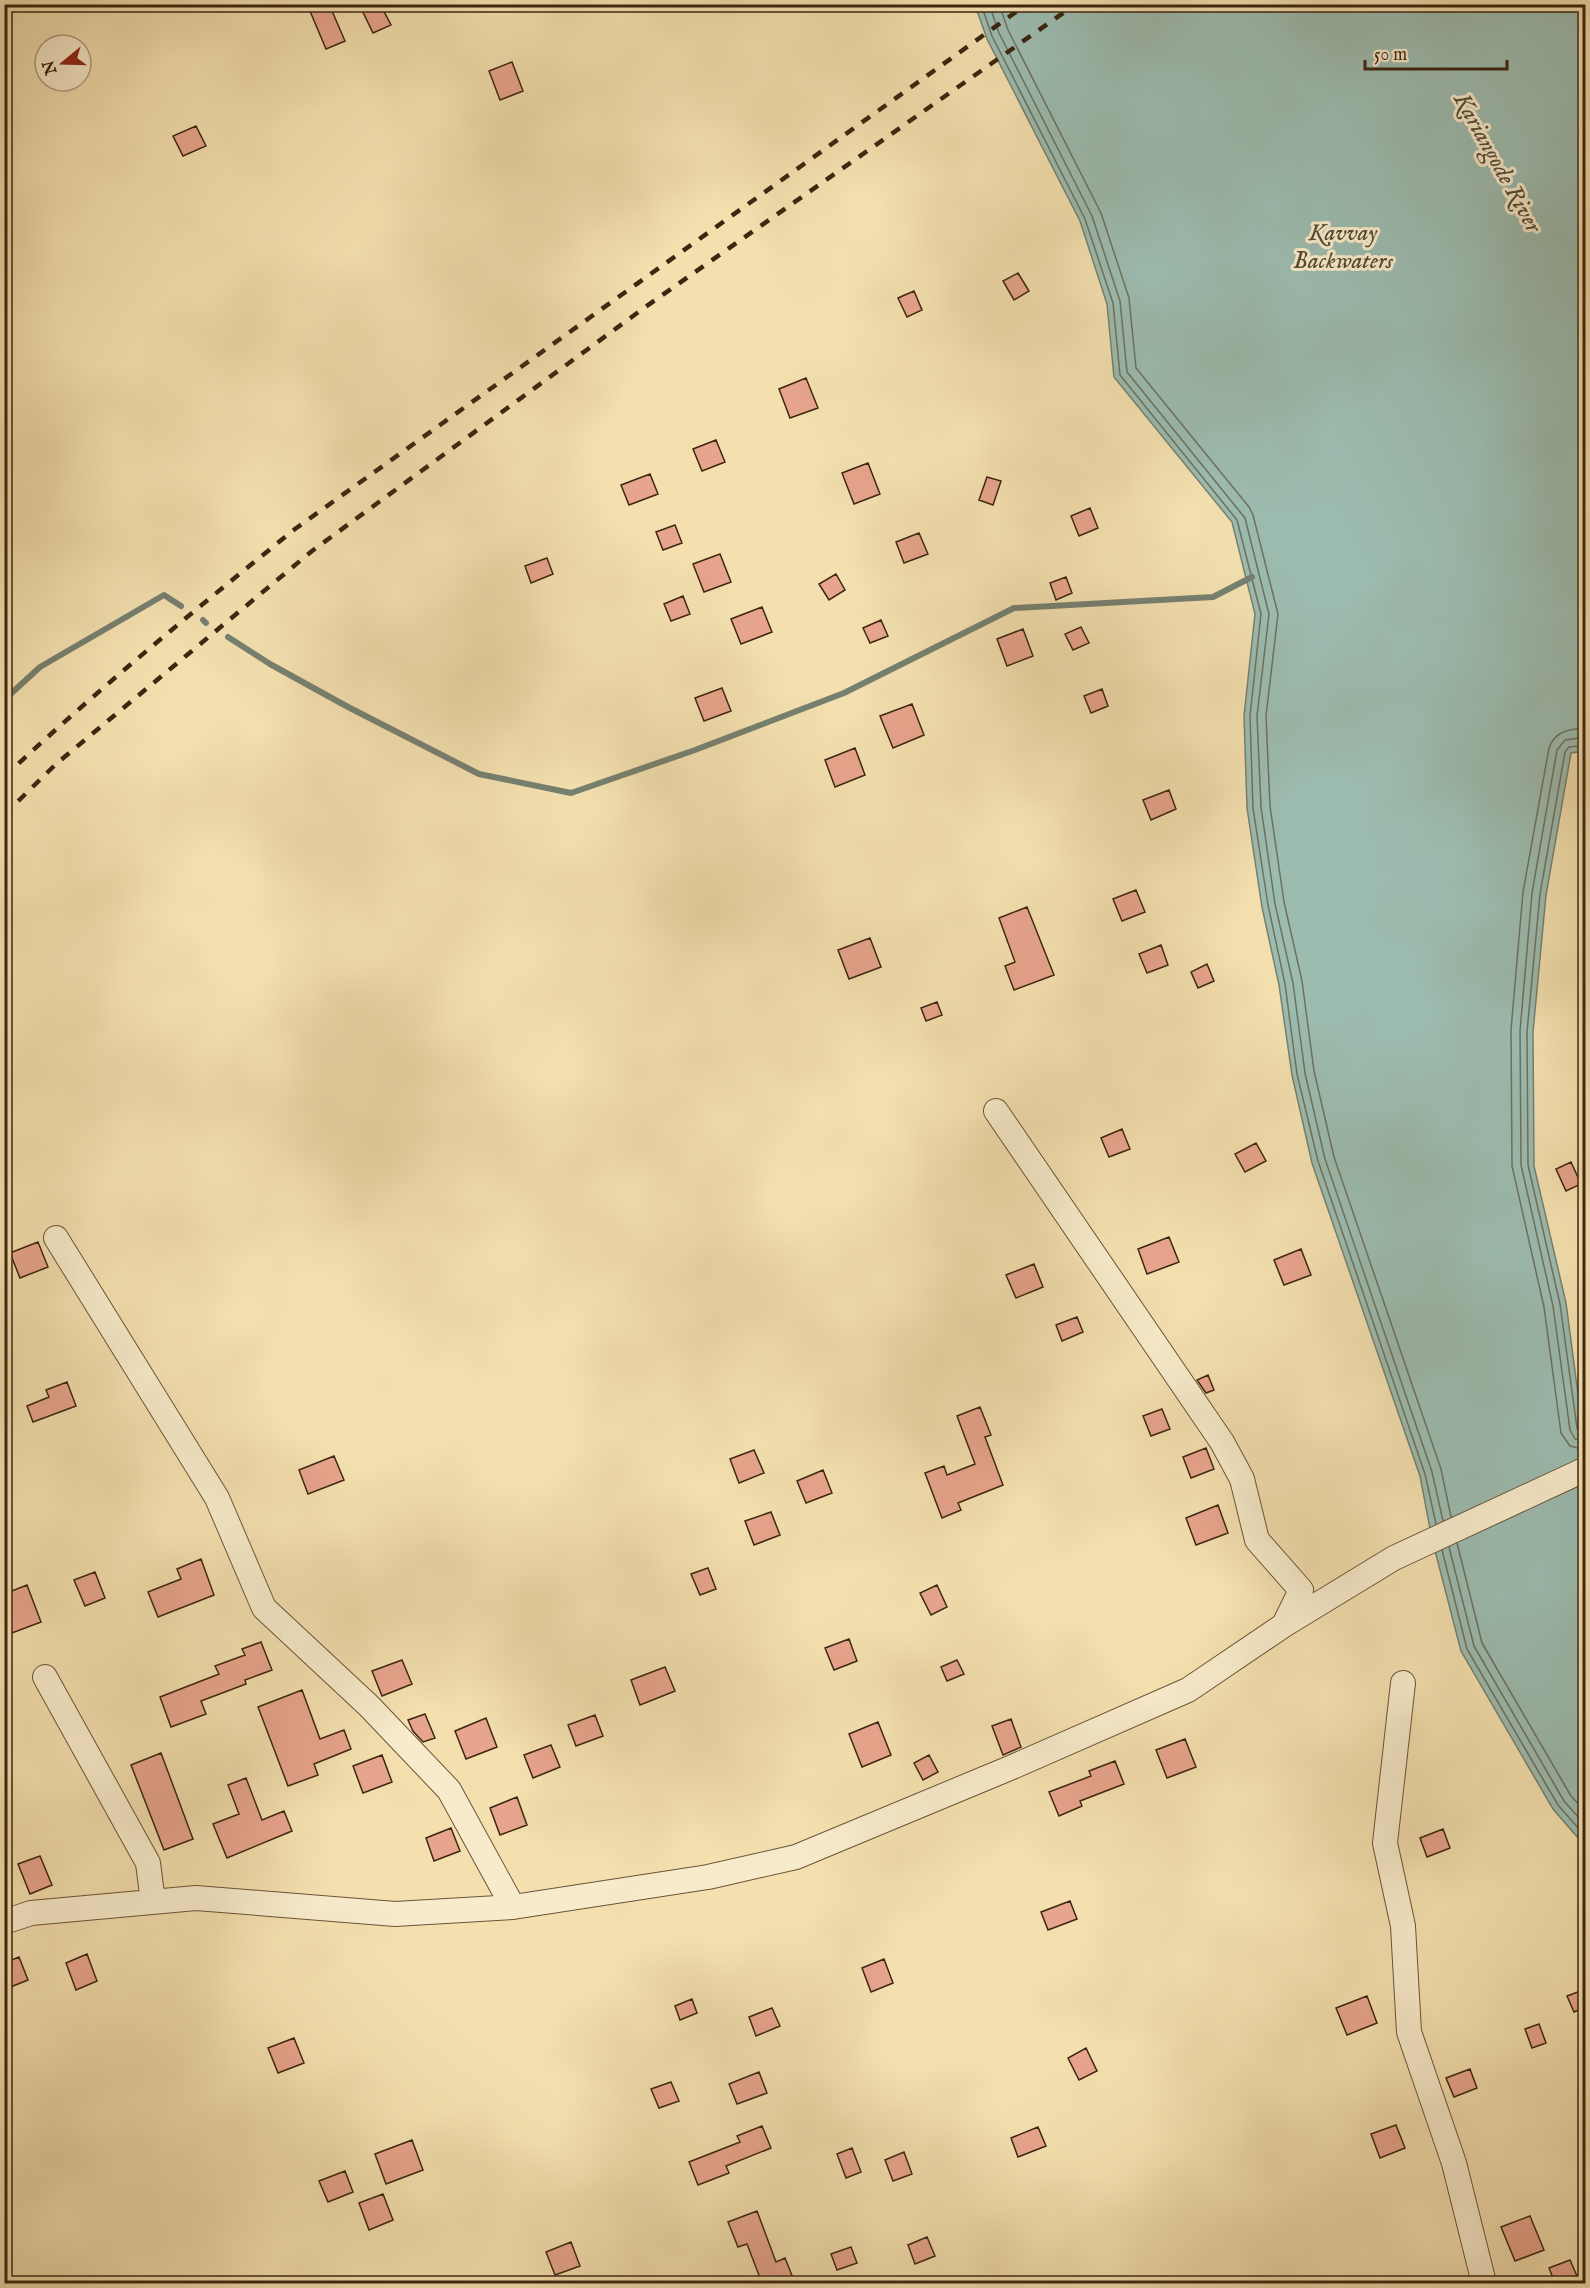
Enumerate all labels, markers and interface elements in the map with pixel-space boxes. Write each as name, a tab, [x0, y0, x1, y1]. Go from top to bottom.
north arrow	[33, 33, 93, 93]
scale bar	[1365, 33, 1508, 71]
text: 50 m	[1374, 44, 1407, 67]
text: N	[39, 57, 63, 78]
water label: Kariangode River	[1445, 87, 1549, 240]
water label: Kavvay Backwaters	[1293, 218, 1394, 277]

